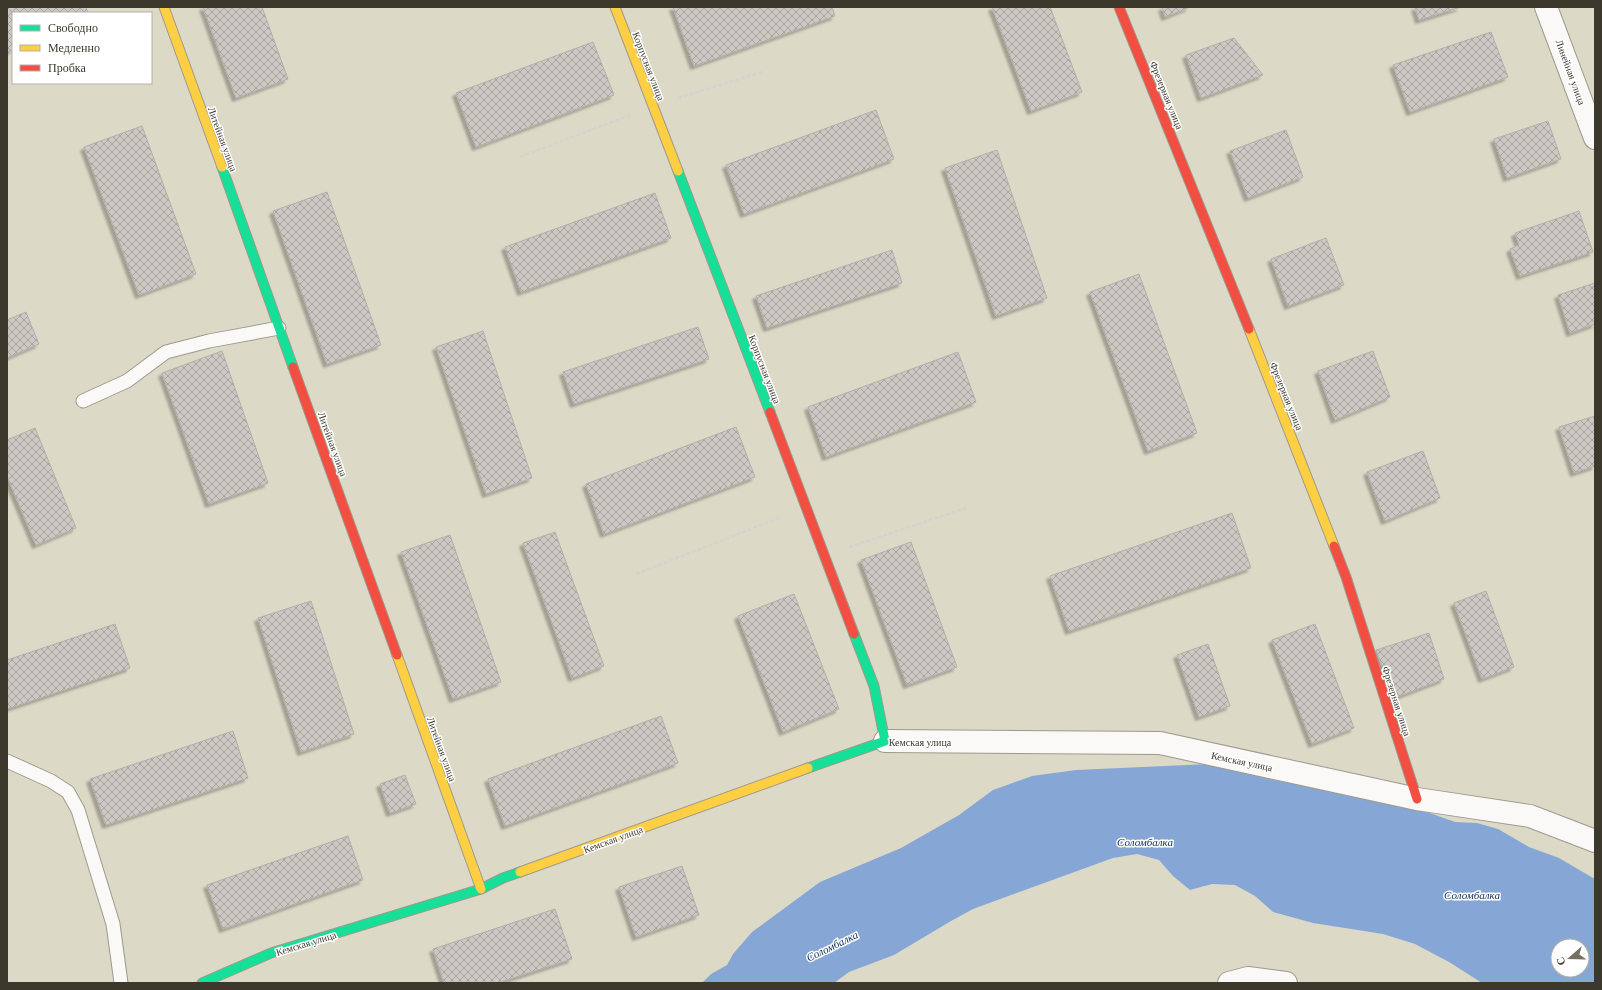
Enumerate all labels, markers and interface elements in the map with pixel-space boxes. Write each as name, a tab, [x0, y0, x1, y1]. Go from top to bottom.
legend	[12, 12, 152, 84]
text: Свободно	[48, 21, 98, 35]
street label: Корпусная улица	[630, 30, 667, 103]
street label: Линейная улица	[1554, 38, 1588, 107]
text: Медленно	[48, 41, 100, 55]
street label: Фрезерная улица	[1148, 60, 1185, 131]
text: Пробка	[48, 61, 86, 75]
street label: Литейная улица	[206, 105, 239, 173]
street label: Корпусная улица	[746, 333, 783, 406]
street label: Фрезерная улица	[1268, 361, 1305, 432]
street label: Литейная улица	[316, 410, 349, 478]
street label: Фрезерная улица	[1380, 665, 1413, 738]
street label: Литейная улица	[425, 715, 458, 783]
street label: Кемская улица	[889, 737, 952, 748]
street label: Кемская улица	[1210, 750, 1274, 773]
street label: Кемская улица	[582, 823, 645, 855]
water label: Соломбалка	[1117, 836, 1173, 848]
water label: Соломбалка	[1444, 889, 1500, 901]
water label: Соломбалка	[804, 928, 860, 964]
street label: Кемская улица	[275, 929, 338, 958]
north arrow	[1550, 938, 1590, 978]
text: С	[1554, 956, 1568, 967]

